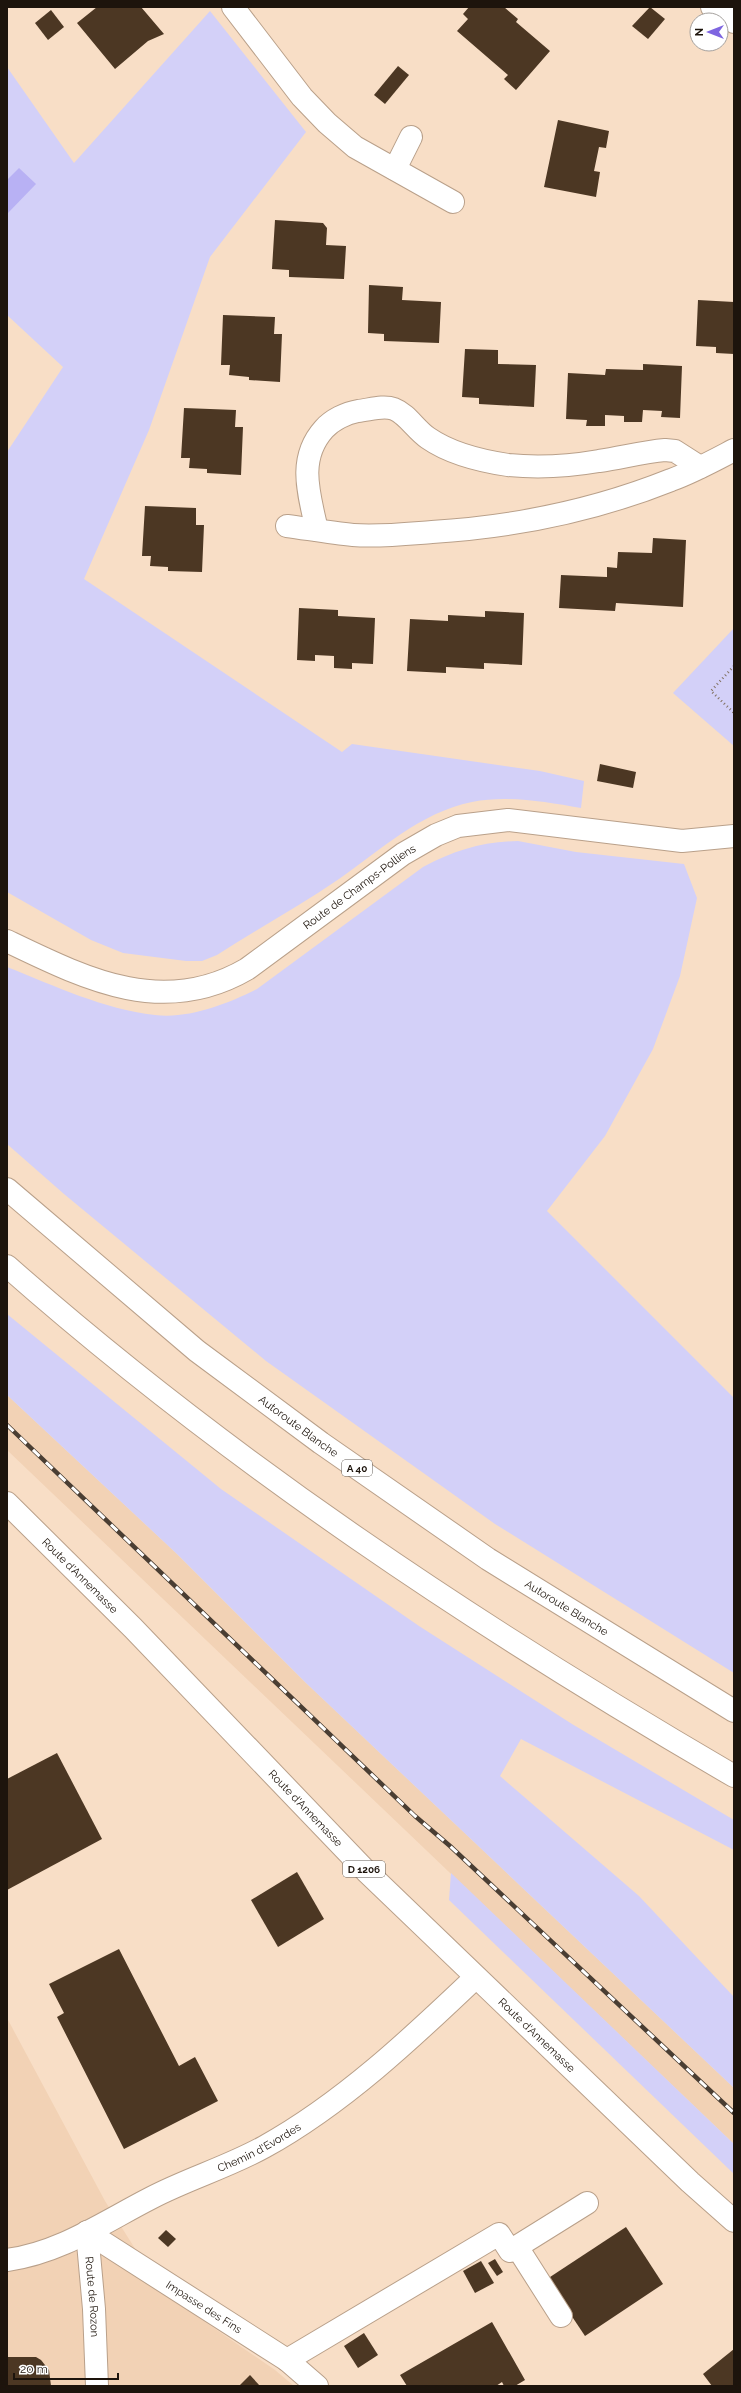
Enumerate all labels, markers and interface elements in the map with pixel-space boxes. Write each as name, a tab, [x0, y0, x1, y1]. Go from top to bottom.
north arrow	[689, 12, 729, 52]
text: N	[693, 28, 706, 36]
street label: Route de Champs-Polliens	[301, 842, 418, 932]
street label: Autoroute Blanche	[256, 1393, 341, 1460]
road number: A 40	[342, 1460, 372, 1476]
street label: Route d'Annemasse	[40, 1535, 121, 1616]
street label: Autoroute Blanche	[523, 1577, 611, 1639]
street label: Route d'Annemasse	[266, 1767, 346, 1850]
road number: D 1206	[343, 1861, 385, 1877]
street label: Route d'Annemasse	[496, 1995, 578, 2075]
street label: Chemin d'Evordes	[215, 2120, 303, 2175]
street label: Route de Rozon	[83, 2256, 102, 2337]
street label: Impasse des Fins	[164, 2278, 245, 2336]
scale bar	[14, 2355, 118, 2381]
text: 20 m	[20, 2362, 48, 2376]

